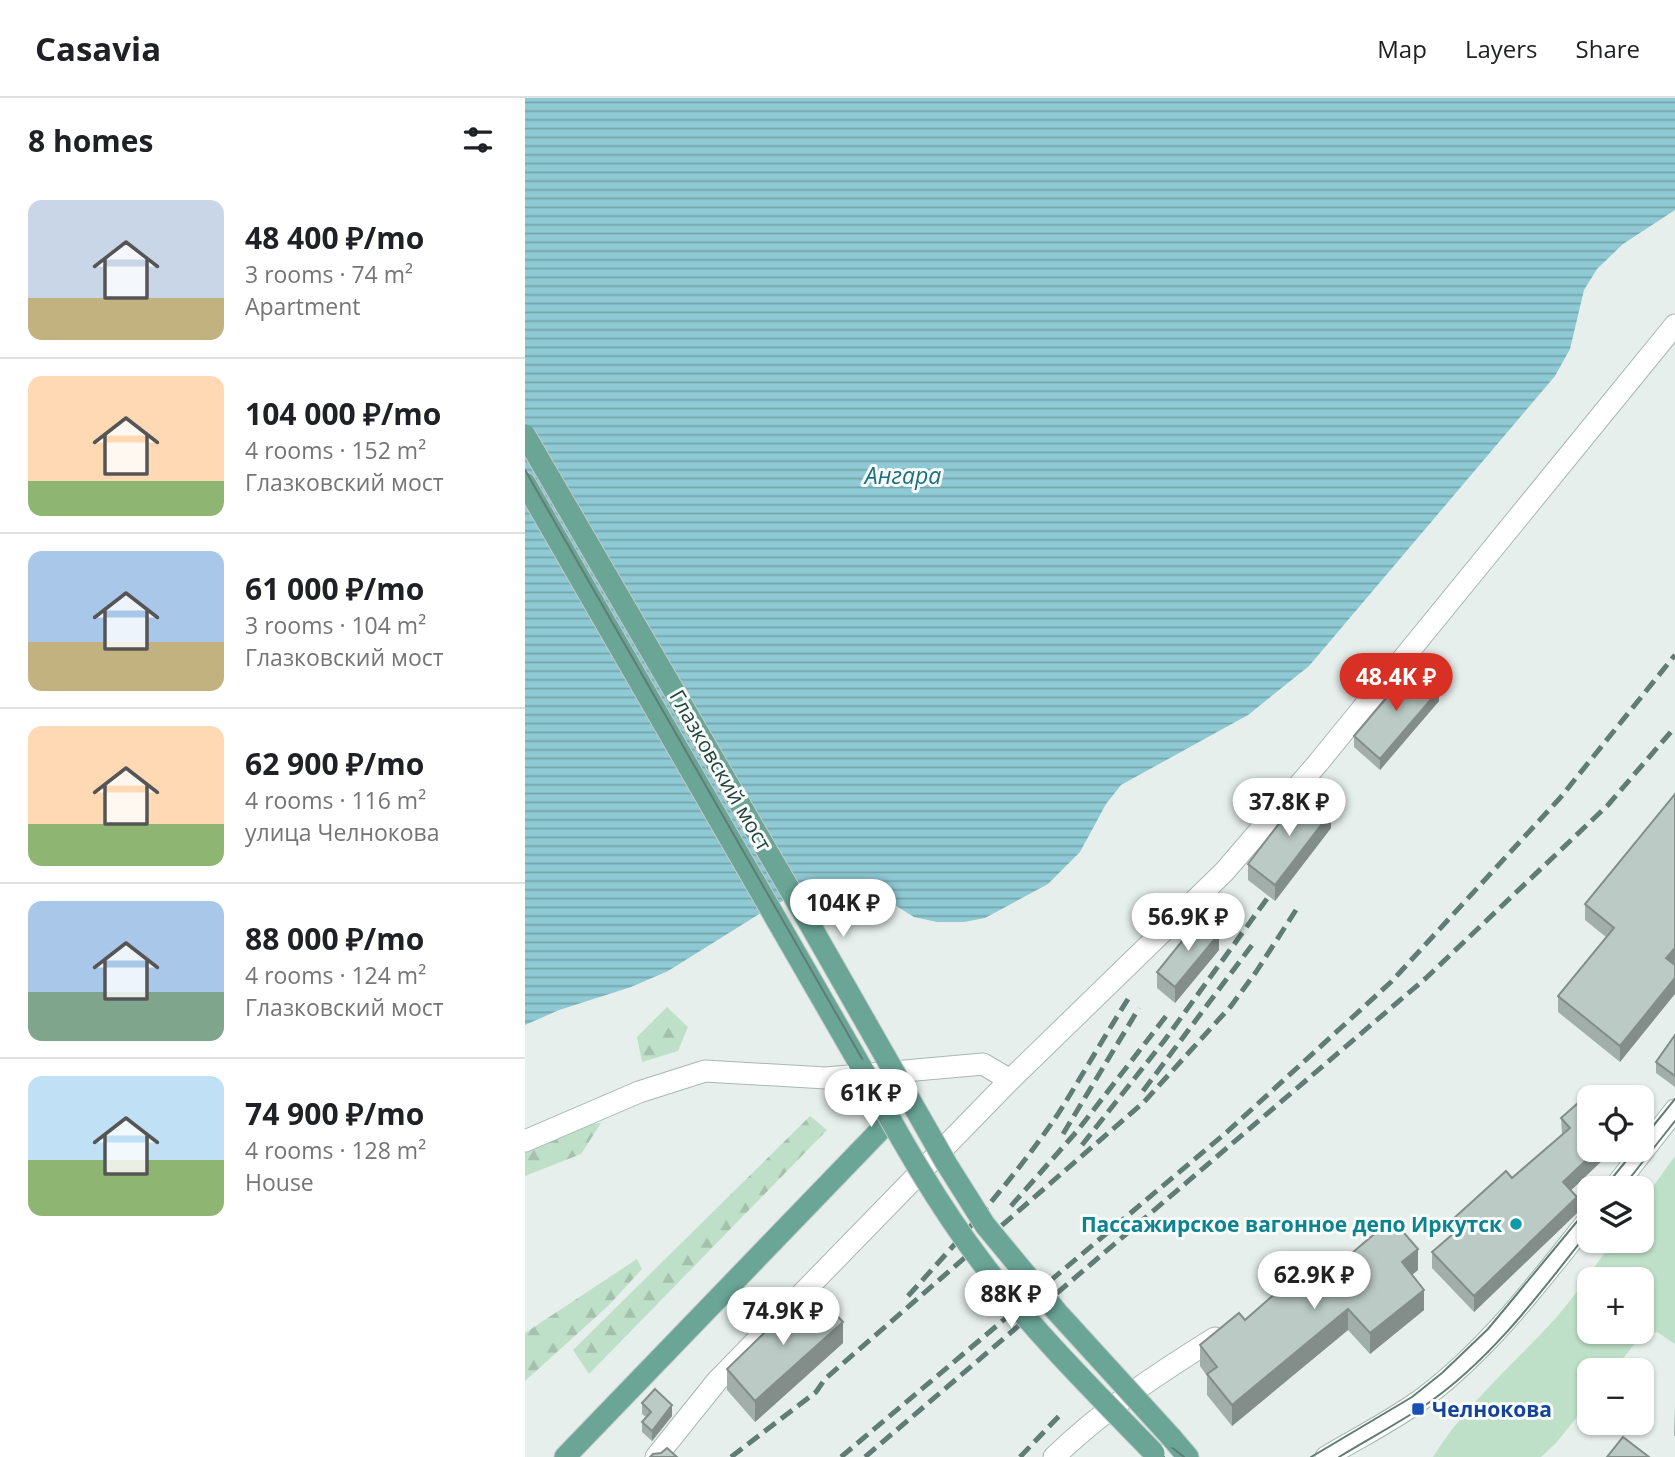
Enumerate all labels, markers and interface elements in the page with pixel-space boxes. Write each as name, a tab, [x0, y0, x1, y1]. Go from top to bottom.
text: Casavia	[35, 26, 161, 71]
text: Map	[1377, 32, 1427, 65]
text: Layers	[1465, 32, 1538, 65]
text: Share	[1576, 32, 1640, 65]
text: 8 homes	[28, 120, 153, 161]
icon: filters	[459, 121, 497, 159]
text: 48 400 ₽/mo	[245, 217, 424, 258]
icon: home	[84, 228, 168, 312]
text: 3 rooms · 74 m²	[245, 258, 413, 290]
text: Apartment	[245, 290, 361, 322]
text: 104 000 ₽/mo	[245, 393, 441, 434]
icon: home	[84, 404, 168, 488]
text: 4 rooms · 152 m²	[245, 434, 426, 466]
water label: Ангара	[863, 459, 941, 491]
text: Глазковский мост	[245, 466, 444, 498]
text: 61 000 ₽/mo	[245, 568, 424, 609]
icon: home	[84, 579, 168, 663]
text: 3 rooms · 104 m²	[245, 609, 426, 641]
text: Глазковский мост	[245, 641, 444, 673]
pin: 48.4K ₽	[1331, 654, 1461, 713]
text: 48.4K ₽	[1356, 660, 1436, 692]
street label: Глазковский мост	[664, 684, 779, 856]
text: 62 900 ₽/mo	[245, 743, 424, 784]
icon: home	[84, 754, 168, 838]
pin: 37.8K ₽	[1224, 778, 1354, 838]
text: 4 rooms · 116 m²	[245, 784, 426, 816]
text: 37.8K ₽	[1249, 785, 1329, 817]
text: улица Челнокова	[245, 816, 440, 848]
pin: 104K ₽	[786, 880, 900, 939]
text: 104K ₽	[806, 886, 880, 918]
pin: 56.9K ₽	[1123, 894, 1253, 953]
text: 56.9K ₽	[1148, 900, 1228, 932]
text: 88 000 ₽/mo	[245, 918, 424, 959]
icon: home	[84, 929, 168, 1013]
text: 4 rooms · 124 m²	[245, 959, 426, 991]
text: Глазковский мост	[245, 991, 444, 1023]
pin: 61K ₽	[822, 1070, 920, 1129]
text: 61K ₽	[841, 1076, 901, 1108]
map controls	[1577, 1085, 1654, 1435]
button: locate	[1577, 1085, 1654, 1162]
text: 74 900 ₽/mo	[245, 1093, 424, 1134]
icon: home	[84, 1104, 168, 1188]
text: 4 rooms · 128 m²	[245, 1134, 426, 1166]
text: House	[245, 1166, 314, 1198]
button: layers	[1577, 1176, 1654, 1253]
place label: Пассажирское вагонное депо Иркутск	[1081, 1210, 1502, 1238]
marker: Пассажирское вагонное депо Иркутск	[1508, 1216, 1524, 1232]
pin: 62.9K ₽	[1249, 1252, 1379, 1311]
text: 62.9K ₽	[1274, 1258, 1354, 1290]
button: +	[1577, 1267, 1654, 1344]
pin: 88K ₽	[962, 1270, 1060, 1330]
text: 88K ₽	[981, 1277, 1041, 1309]
pin: 74.9K ₽	[718, 1288, 848, 1347]
text: 74.9K ₽	[743, 1294, 823, 1326]
button: −	[1577, 1358, 1654, 1435]
place label: Челнокова	[1432, 1395, 1552, 1423]
marker: Челнокова	[1410, 1401, 1426, 1417]

